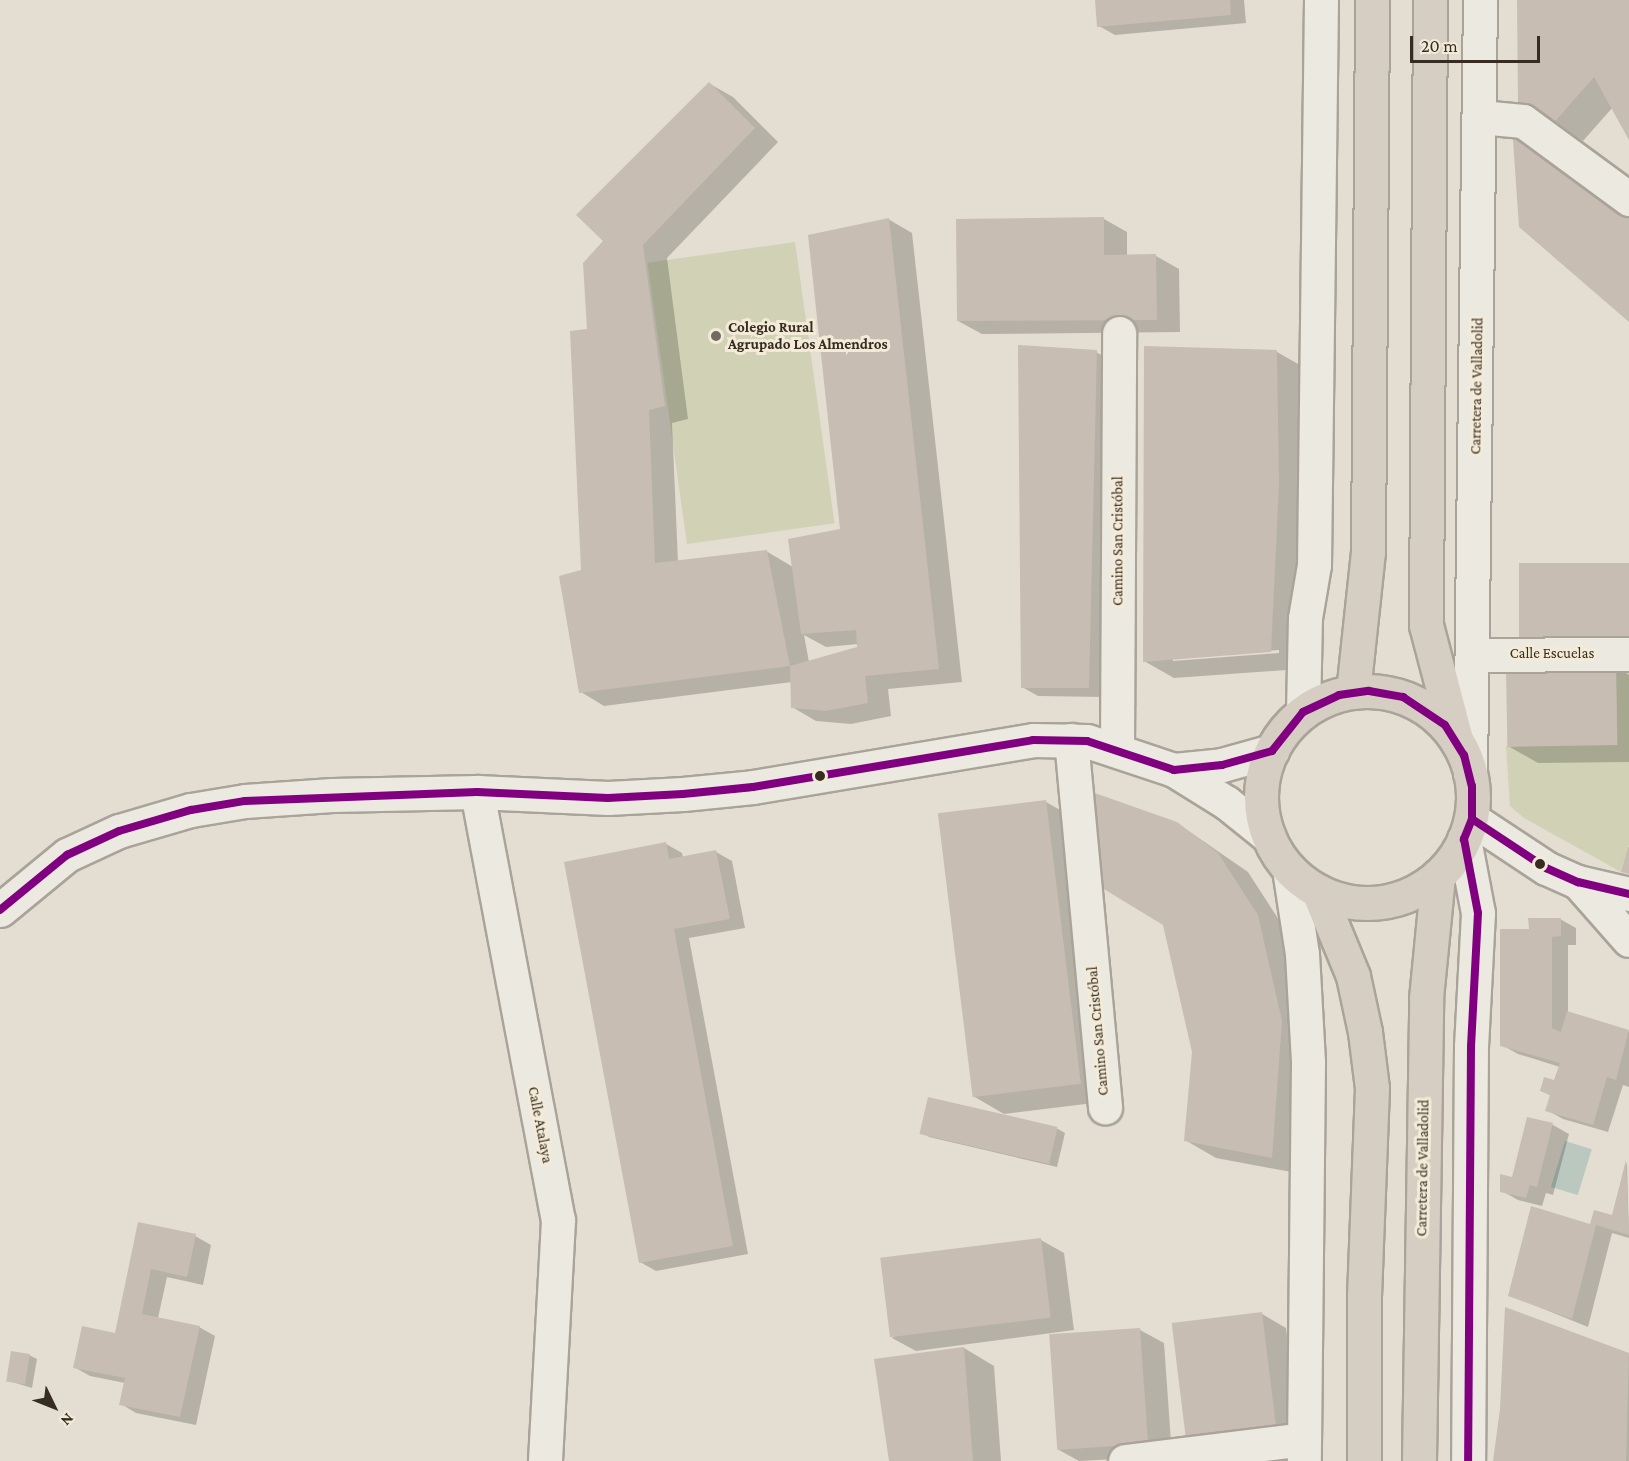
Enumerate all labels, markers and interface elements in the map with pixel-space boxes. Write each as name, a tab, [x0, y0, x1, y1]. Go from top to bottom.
scale bar	[1413, 24, 1544, 62]
text: 20 m	[1421, 36, 1458, 56]
street label: Carretera de Valladolid	[1467, 317, 1487, 455]
place label: Colegio Rural Agrupado Los Almendros	[728, 318, 888, 353]
marker: Colegio Rural Agrupado Los Almendros	[709, 329, 723, 343]
street label: Camino San Cristóbal	[1109, 476, 1127, 606]
street label: Calle Escuelas	[1510, 645, 1594, 663]
unlabelled marker	[814, 770, 826, 782]
unlabelled marker	[1534, 858, 1546, 870]
street label: Camino San Cristóbal	[1083, 966, 1113, 1096]
street label: Calle Atalaya	[524, 1085, 556, 1165]
street label: Carretera de Valladolid	[1413, 1099, 1433, 1237]
north arrow	[24, 1377, 84, 1437]
text: N	[58, 1410, 77, 1429]

